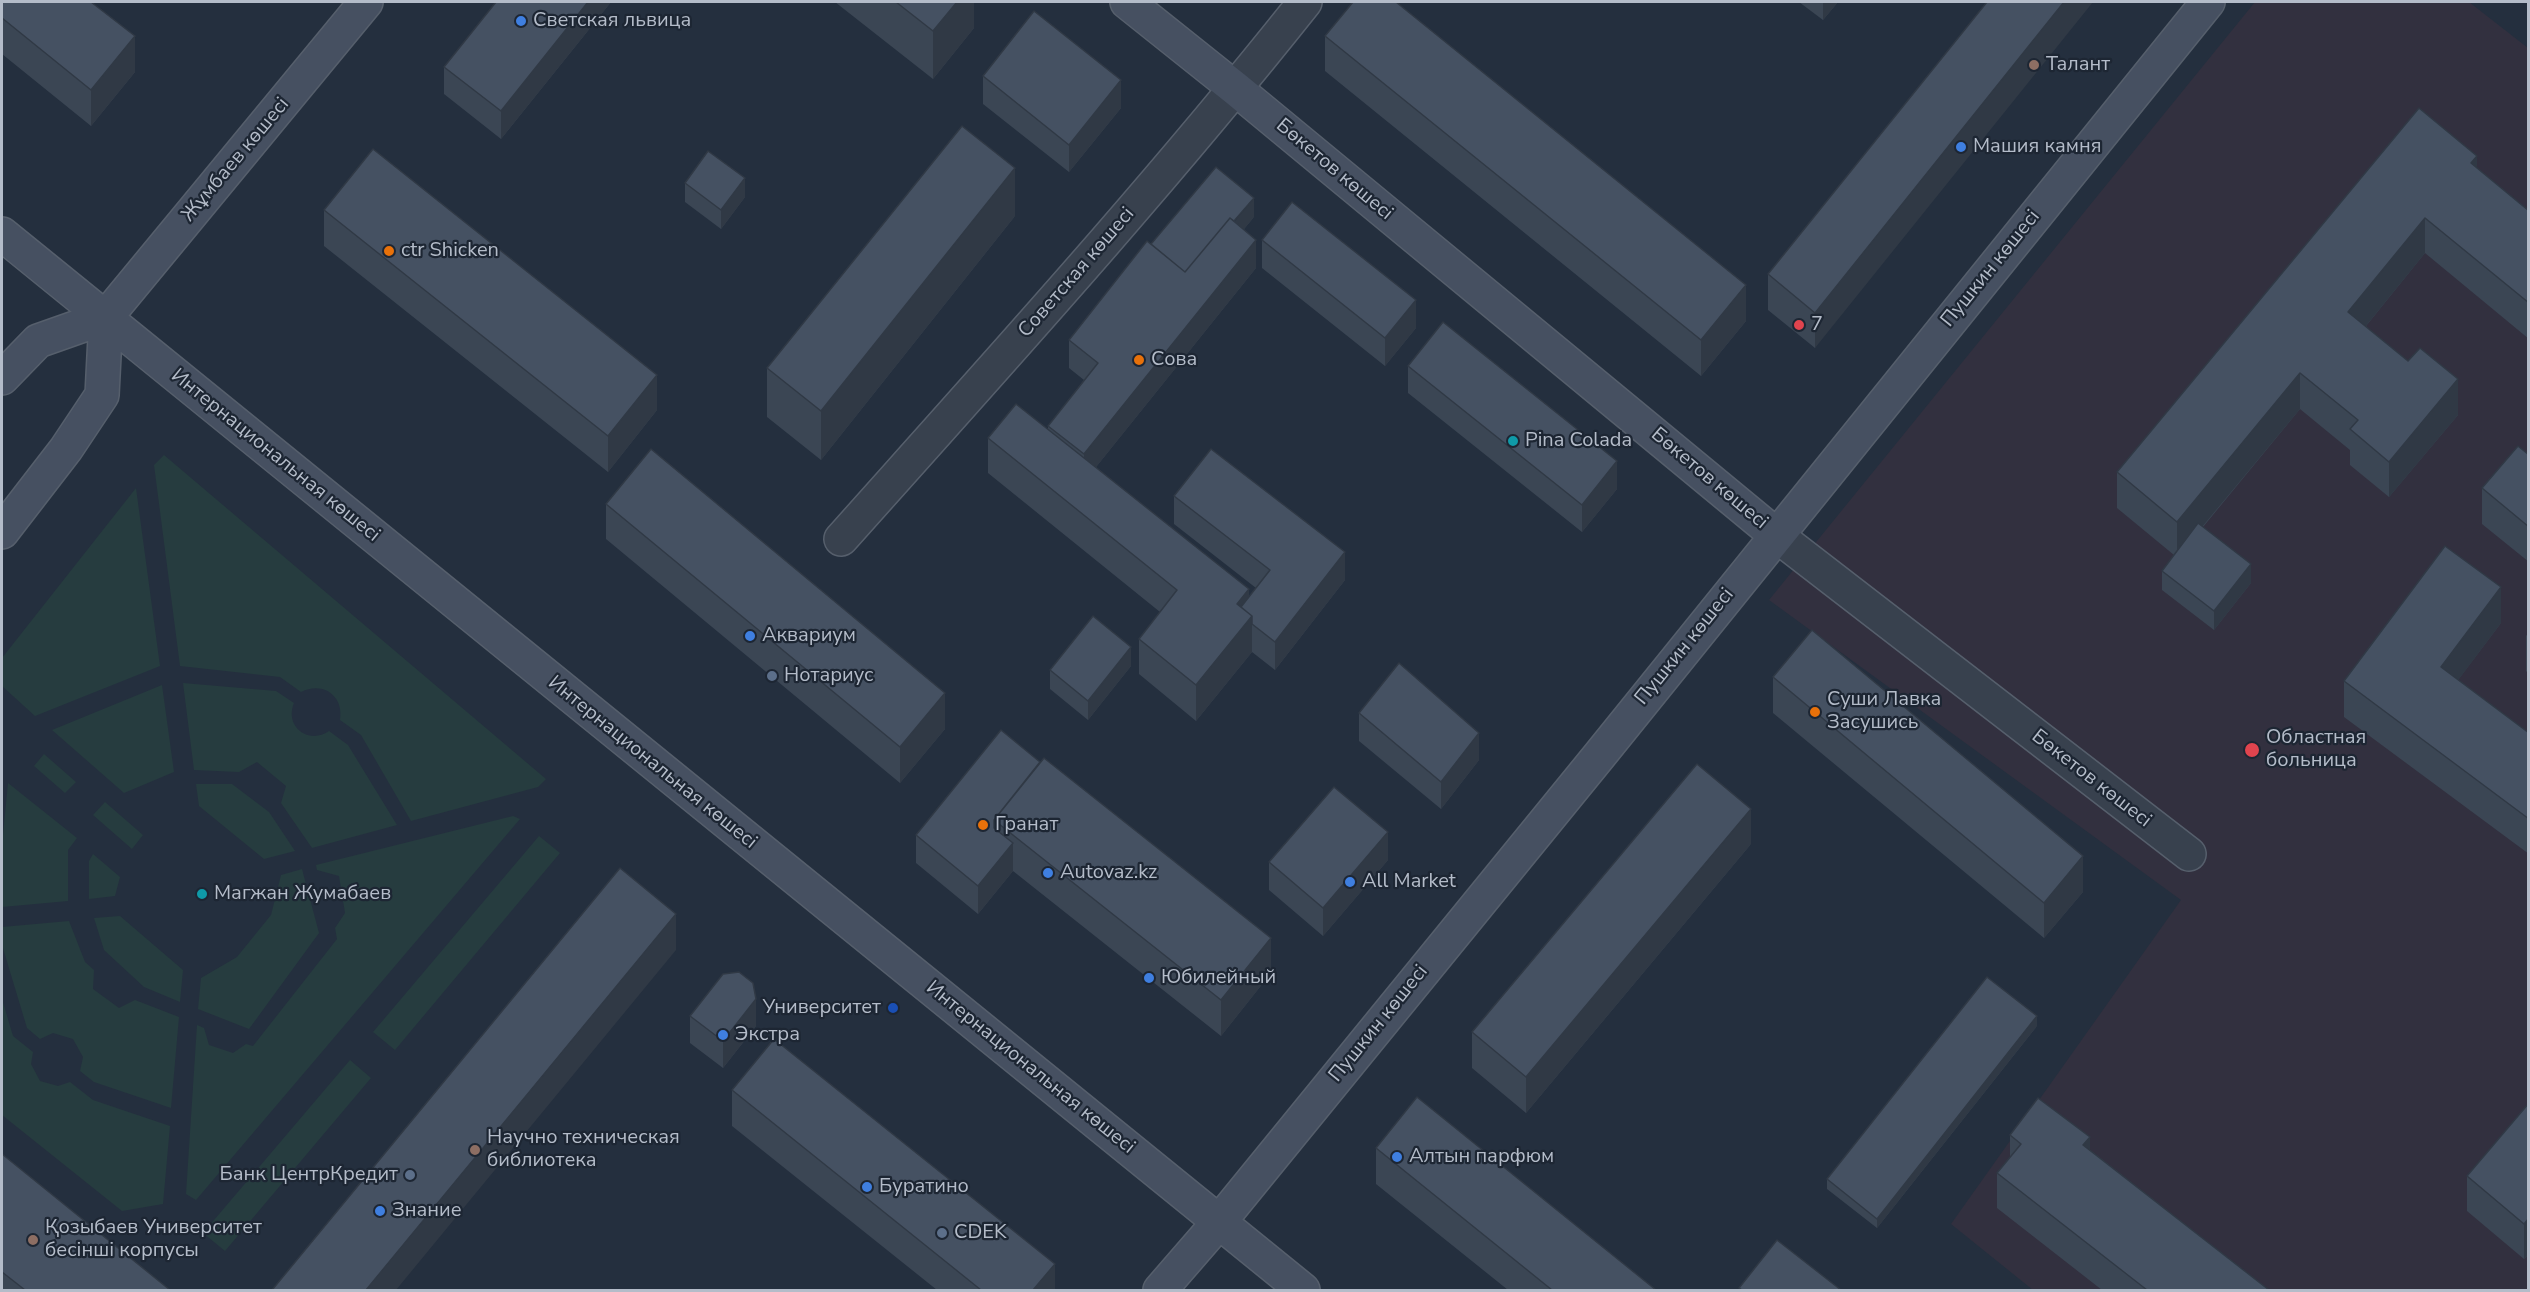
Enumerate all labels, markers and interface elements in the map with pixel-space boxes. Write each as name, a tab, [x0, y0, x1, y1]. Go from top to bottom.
place label: Светская львица	[533, 9, 691, 33]
marker: Светская львица	[514, 14, 528, 28]
place label: Талант	[2046, 53, 2110, 77]
marker: Талант	[2027, 58, 2041, 72]
street label: Жұмбаев көшесі	[177, 93, 295, 227]
street label: Бөкетов көшесі	[1271, 114, 1397, 226]
place label: Машия камня	[1973, 135, 2101, 159]
marker: Машия камня	[1954, 140, 1968, 154]
street label: Советская көшесі	[1014, 203, 1140, 343]
street label: Пушкин көшесі	[1936, 206, 2046, 332]
place label: ctr Shicken	[401, 239, 499, 263]
marker: ctr Shicken	[382, 244, 396, 258]
place label: 7	[1811, 313, 1823, 337]
marker: 7	[1792, 318, 1806, 332]
place label: Сова	[1151, 348, 1197, 372]
marker: Сова	[1132, 353, 1146, 367]
street label: Интернациональная көшесі	[166, 364, 384, 548]
street label: Бөкетов көшесі	[1646, 423, 1772, 535]
place label: Pina Colada	[1525, 429, 1632, 453]
marker: Pina Colada	[1506, 434, 1520, 448]
street label: Пушкин көшесі	[1630, 584, 1740, 710]
place label: Аквариум	[762, 624, 856, 648]
marker: Аквариум	[743, 629, 757, 643]
place label: Нотариус	[784, 664, 874, 688]
marker: Нотариус	[765, 669, 779, 683]
street label: Интернациональная көшесі	[543, 671, 761, 855]
place label: Суши Лавка Засушись	[1827, 688, 1941, 735]
marker: Суши Лавка Засушись	[1808, 705, 1822, 719]
street label: Бөкетов көшесі	[2026, 725, 2156, 833]
place label: Областная больница	[2266, 726, 2366, 773]
marker: Областная больница	[2243, 741, 2261, 759]
place label: Гранат	[995, 813, 1058, 837]
marker: Гранат	[976, 818, 990, 832]
place label: Autovaz.kz	[1060, 861, 1157, 885]
marker: Autovaz.kz	[1041, 866, 1055, 880]
place label: All Market	[1362, 870, 1456, 894]
marker: All Market	[1343, 875, 1357, 889]
place label: Магжан Жумабаев	[214, 882, 391, 906]
marker: Магжан Жумабаев	[195, 887, 209, 901]
street label: Пушкин көшесі	[1324, 961, 1434, 1087]
place label: Юбилейный	[1161, 966, 1276, 990]
marker: Юбилейный	[1142, 971, 1156, 985]
street label: Интернациональная көшесі	[921, 976, 1139, 1160]
place label: Университет	[762, 996, 881, 1020]
marker: Университет	[886, 1001, 900, 1015]
place label: Экстра	[735, 1023, 800, 1047]
marker: Экстра	[716, 1028, 730, 1042]
place label: Научно техническая библиотека	[487, 1126, 680, 1173]
marker: Научно техническая библиотека	[468, 1143, 482, 1157]
place label: Алтын парфюм	[1409, 1145, 1554, 1169]
marker: Алтын парфюм	[1390, 1150, 1404, 1164]
place label: Банк ЦентрКредит	[220, 1163, 398, 1187]
marker: Банк ЦентрКредит	[403, 1168, 417, 1182]
place label: Буратино	[879, 1175, 969, 1199]
marker: Буратино	[860, 1180, 874, 1194]
place label: Знание	[392, 1199, 462, 1223]
marker: Знание	[373, 1204, 387, 1218]
place label: Қозыбаев Университет бесінші корпусы	[45, 1216, 262, 1263]
place label: CDEK	[954, 1221, 1006, 1245]
marker: CDEK	[935, 1226, 949, 1240]
marker: Қозыбаев Университет бесінші корпусы	[26, 1233, 40, 1247]

